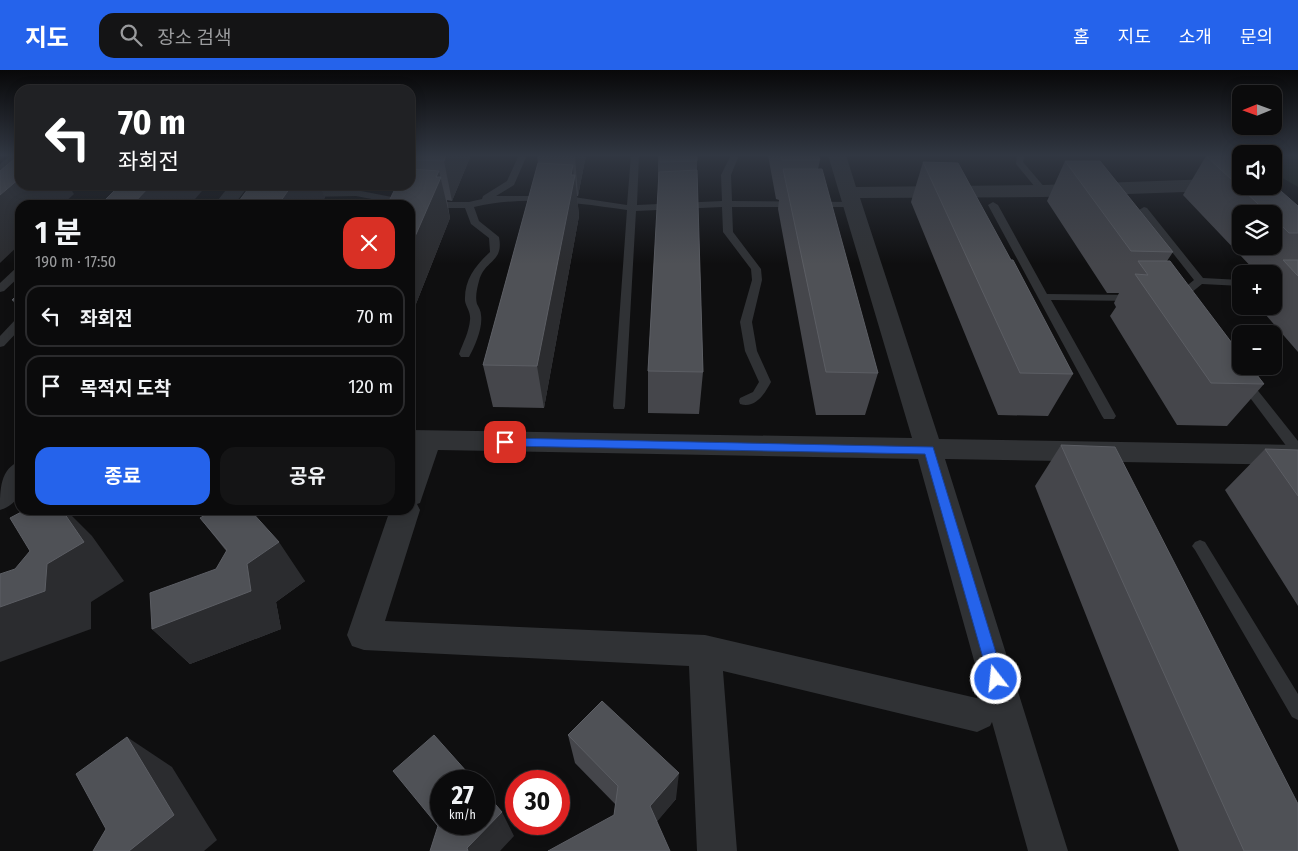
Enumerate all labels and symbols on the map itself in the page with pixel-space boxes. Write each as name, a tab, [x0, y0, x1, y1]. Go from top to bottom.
north arrow	[1232, 85, 1282, 135]
pin	[484, 421, 526, 463]
position arrow	[969, 652, 1021, 704]
speed limit sign: 30	[505, 770, 570, 835]

